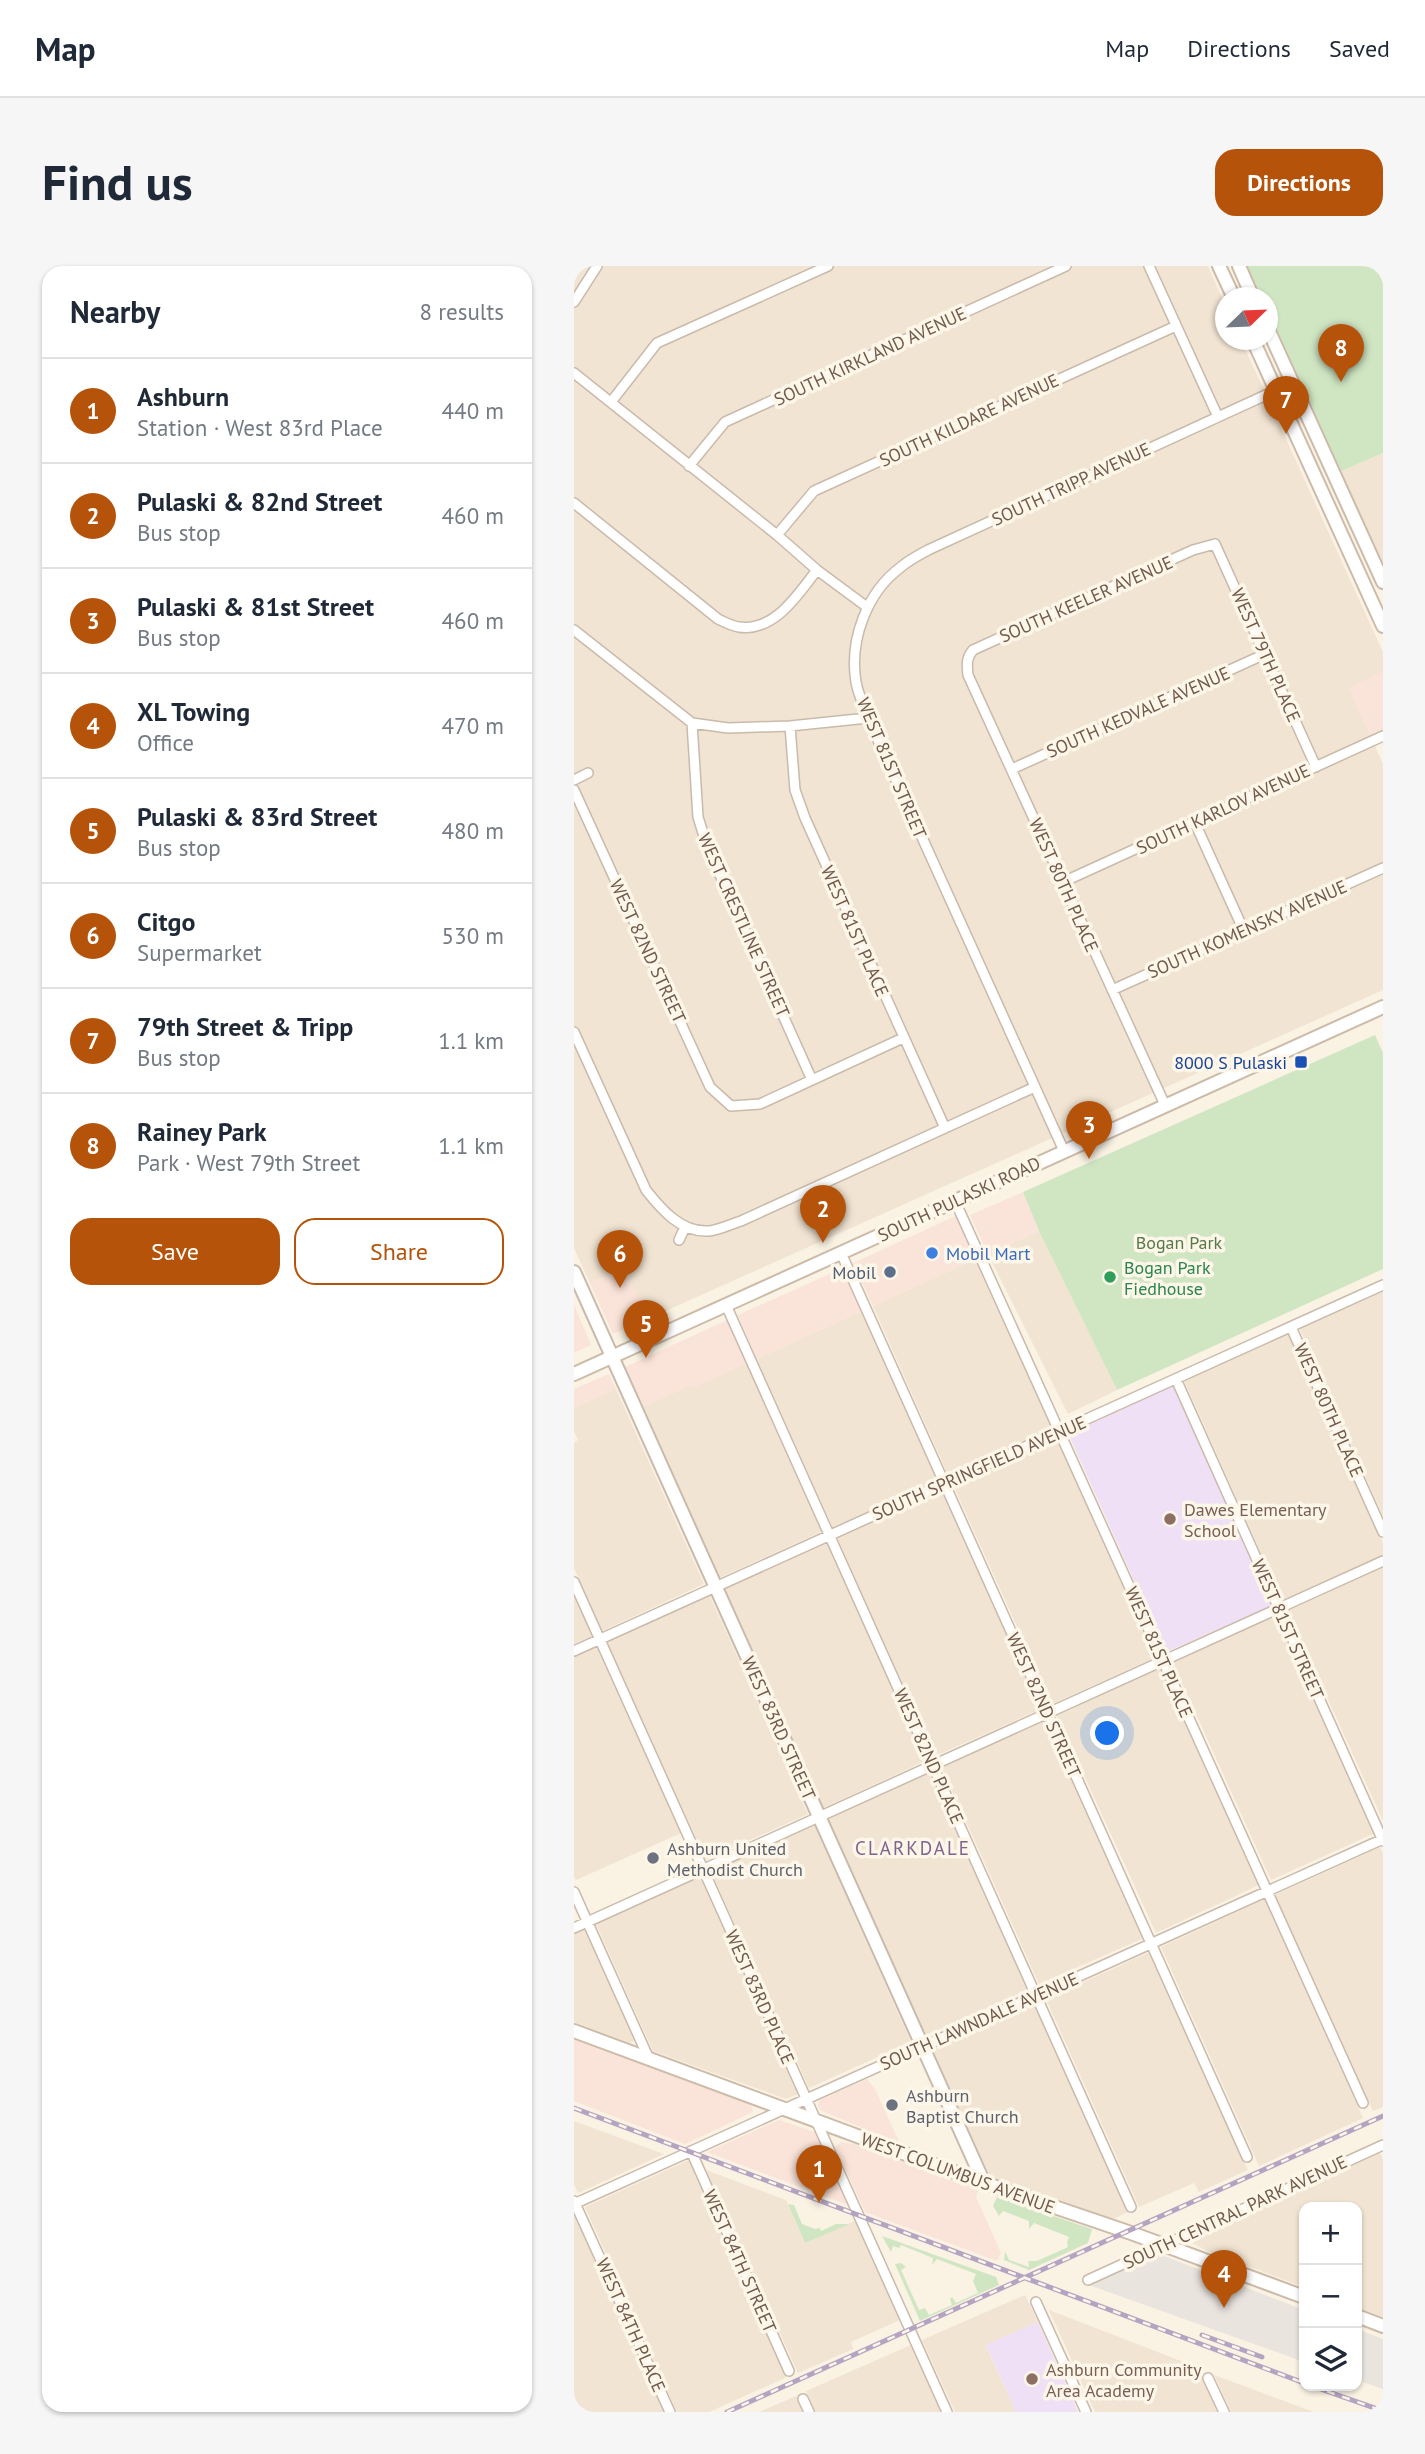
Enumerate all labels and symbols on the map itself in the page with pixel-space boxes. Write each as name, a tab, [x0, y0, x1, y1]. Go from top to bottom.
north arrow	[1215, 287, 1278, 350]
street label: SOUTH KIRKLAND AVENUE	[770, 301, 970, 411]
pin: 8	[1318, 324, 1364, 382]
street label: SOUTH KILDARE AVENUE	[876, 368, 1062, 472]
pin: 7	[1263, 376, 1309, 434]
street label: SOUTH TRIPP AVENUE	[988, 437, 1154, 531]
street label: SOUTH KEELER AVENUE	[996, 550, 1176, 648]
street label: WEST 79TH PLACE	[1226, 584, 1306, 726]
street label: SOUTH KEDVALE AVENUE	[1043, 661, 1233, 763]
street label: WEST 81ST STREET	[852, 694, 932, 842]
street label: SOUTH KARLOV AVENUE	[1132, 759, 1314, 859]
street label: WEST 80TH PLACE	[1024, 814, 1104, 956]
street label: WEST CRESTLINE STREET	[693, 829, 795, 1021]
street label: WEST 81ST PLACE	[816, 862, 894, 1000]
street label: WEST 82ND STREET	[605, 875, 691, 1027]
street label: SOUTH KOMENSKY AVENUE	[1144, 875, 1350, 983]
place label: 8000 S Pulaski	[1174, 1051, 1287, 1074]
marker: 8000 S Pulaski	[1293, 1054, 1309, 1070]
pin: 3	[1066, 1101, 1112, 1159]
street label: SOUTH PULASKI ROAD	[874, 1151, 1044, 1247]
pin: 2	[800, 1185, 846, 1243]
pin: 6	[597, 1230, 643, 1288]
park label: Bogan Park	[1136, 1231, 1223, 1254]
place label: Mobil Mart	[946, 1242, 1030, 1265]
marker: Mobil Mart	[924, 1245, 940, 1261]
place label: Bogan Park Fiedhouse	[1124, 1256, 1211, 1300]
place label: Mobil	[832, 1261, 877, 1284]
marker: Mobil	[882, 1264, 898, 1280]
marker: Bogan Park Fiedhouse	[1102, 1269, 1118, 1285]
pin: 5	[623, 1300, 669, 1358]
street label: WEST 80TH PLACE	[1289, 1339, 1369, 1481]
street label: SOUTH SPRINGFIELD AVENUE	[868, 1410, 1090, 1526]
place label: Dawes Elementary School	[1184, 1498, 1327, 1542]
marker: Dawes Elementary School	[1162, 1511, 1178, 1527]
street label: WEST 81ST STREET	[1247, 1555, 1329, 1703]
street label: WEST 81ST PLACE	[1120, 1583, 1198, 1721]
street label: WEST 82ND STREET	[1002, 1629, 1086, 1781]
street label: WEST 83RD STREET	[737, 1653, 821, 1803]
street label: WEST 82ND PLACE	[889, 1685, 969, 1827]
your location	[1090, 1716, 1124, 1750]
district label: CLARKDALE	[855, 1836, 971, 1860]
place label: Ashburn United Methodist Church	[667, 1837, 803, 1881]
marker: Ashburn United Methodist Church	[645, 1850, 661, 1866]
street label: WEST 83RD PLACE	[720, 1926, 800, 2068]
street label: SOUTH LAWNDALE AVENUE	[876, 1967, 1082, 2075]
place label: Ashburn Baptist Church	[906, 2084, 1019, 2128]
marker: Ashburn Baptist Church	[884, 2097, 900, 2113]
street label: WEST COLUMBUS AVENUE	[858, 2127, 1058, 2219]
pin: 1	[796, 2145, 842, 2203]
street label: SOUTH CENTRAL PARK AVENUE	[1119, 2150, 1351, 2274]
street label: WEST 84TH STREET	[698, 2186, 782, 2336]
pin: 4	[1201, 2250, 1247, 2308]
street label: WEST 84TH PLACE	[591, 2254, 671, 2396]
place label: Ashburn Community Area Academy	[1046, 2358, 1202, 2402]
marker: Ashburn Community Area Academy	[1024, 2371, 1040, 2387]

